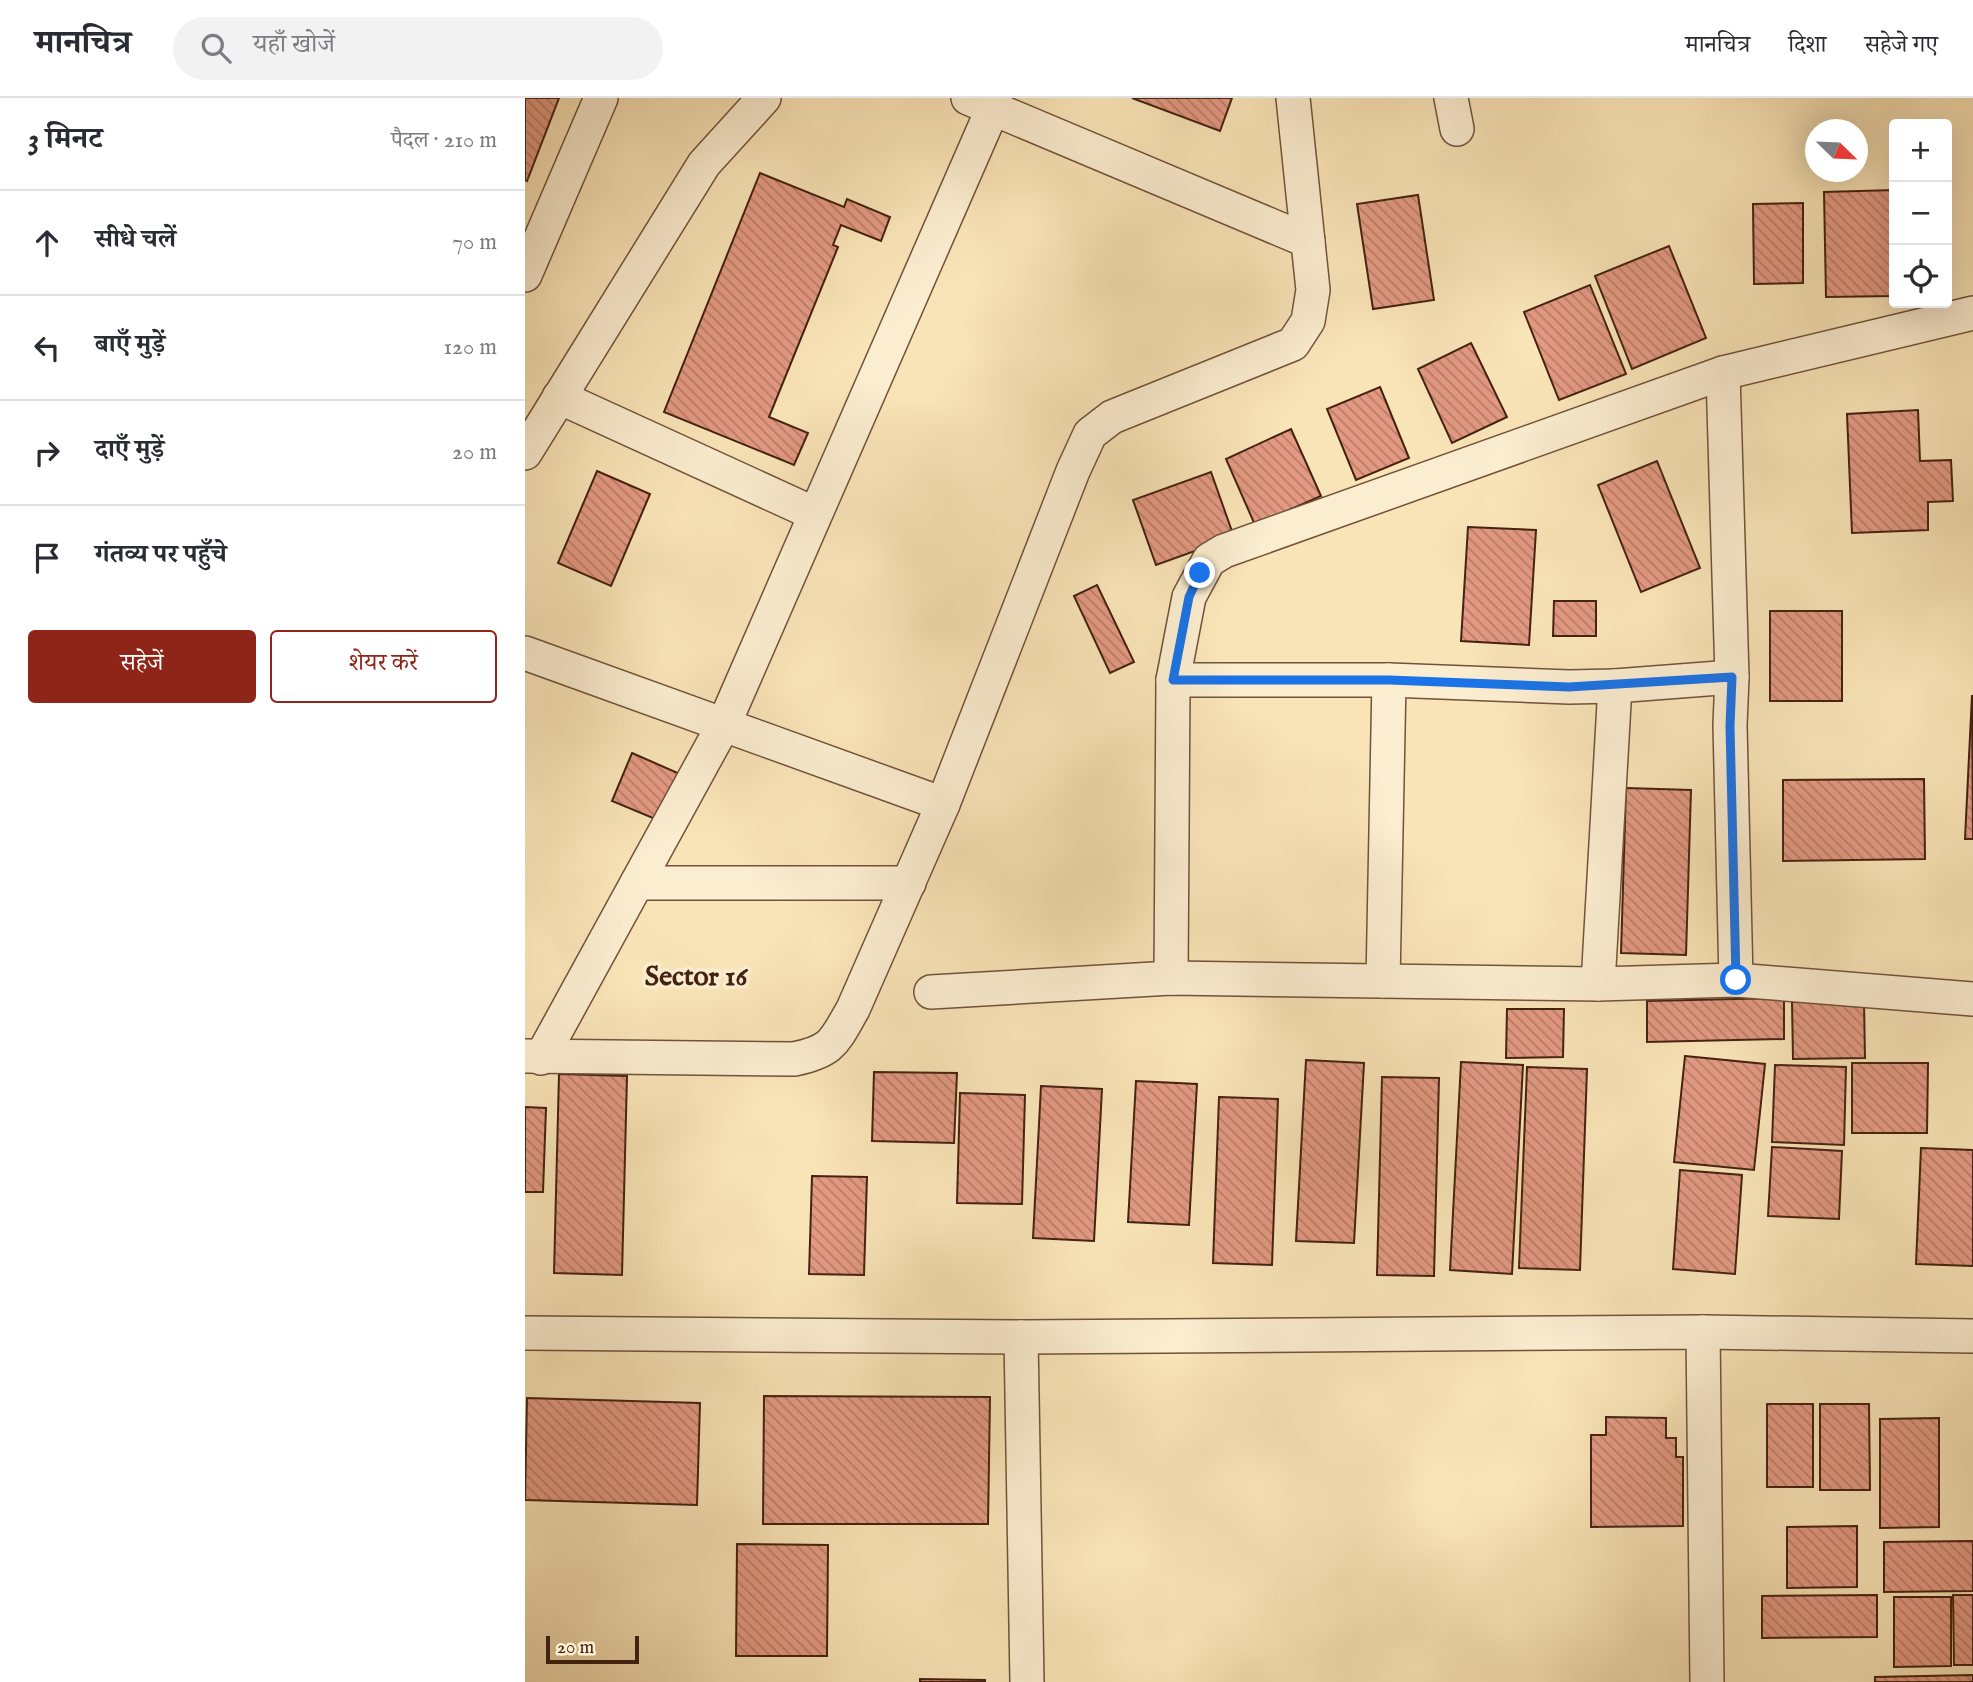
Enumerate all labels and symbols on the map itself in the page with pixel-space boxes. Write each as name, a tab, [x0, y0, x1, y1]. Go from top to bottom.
north arrow	[1805, 119, 1868, 182]
route end	[1184, 557, 1215, 588]
district label: Sector 16	[645, 960, 748, 995]
route start	[1720, 964, 1751, 995]
scale bar	[546, 1633, 639, 1665]

